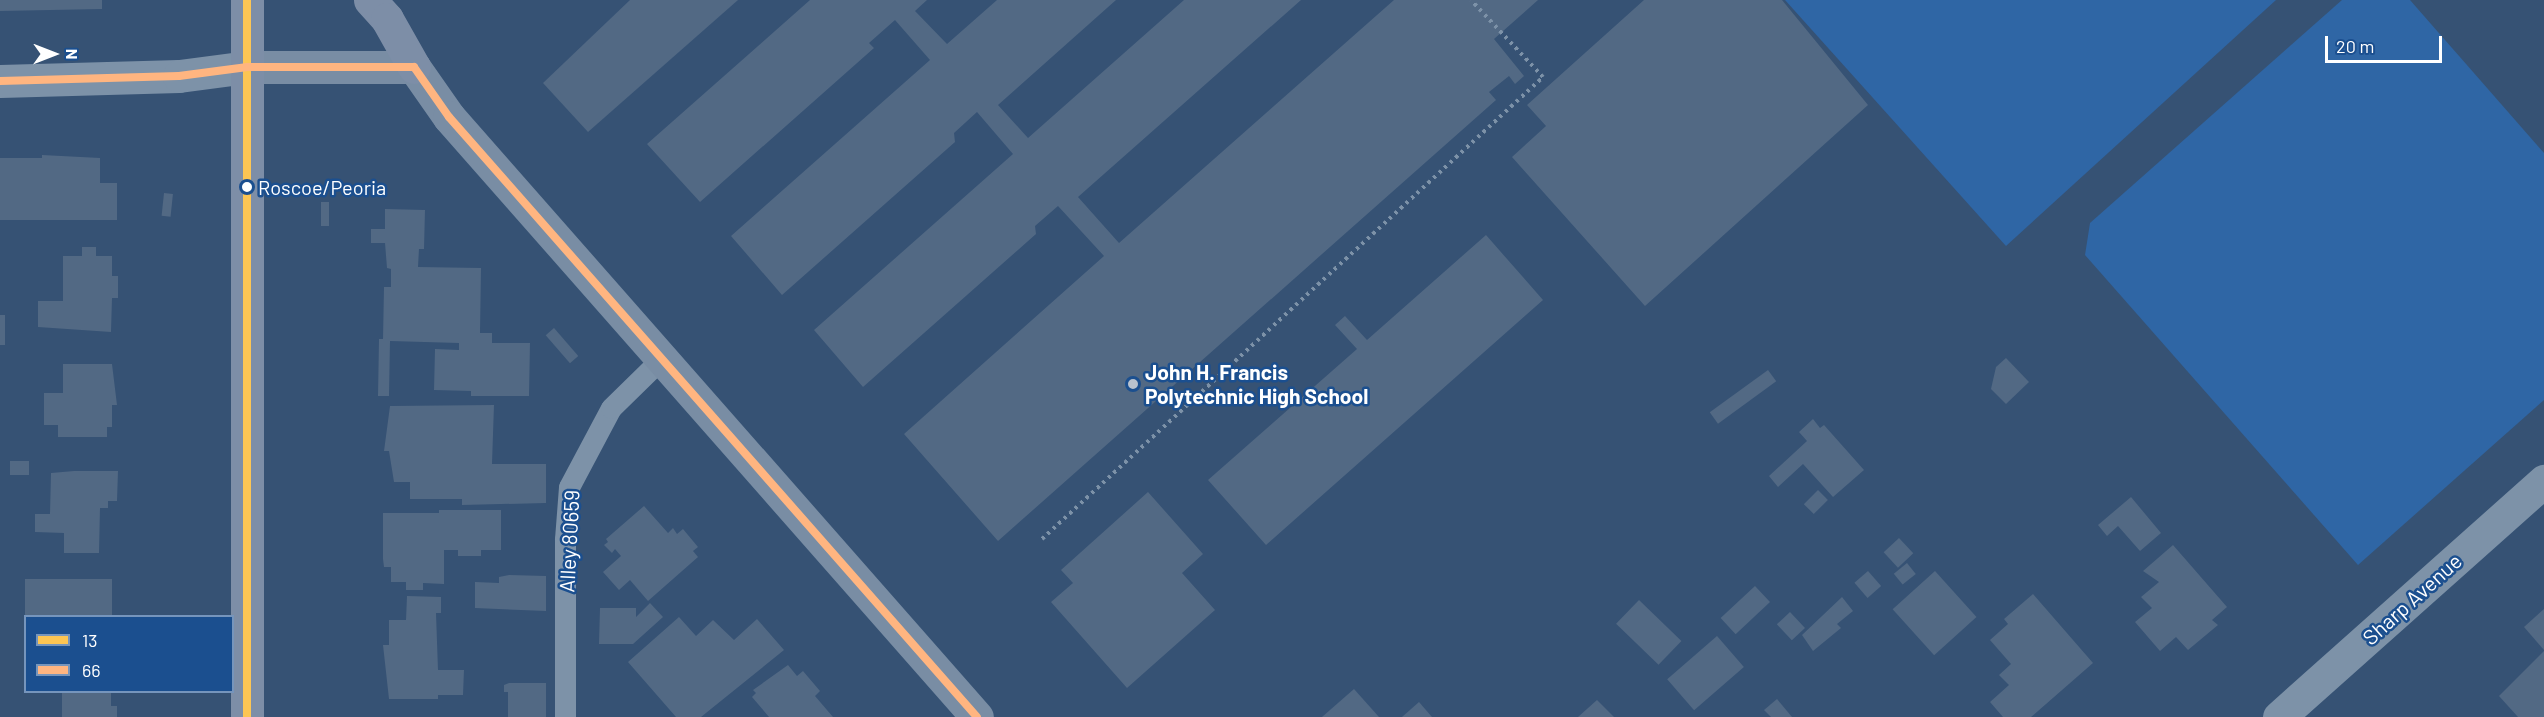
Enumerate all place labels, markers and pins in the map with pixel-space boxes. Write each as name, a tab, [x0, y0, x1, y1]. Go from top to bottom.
place label: Roscoe/Peoria	[258, 175, 386, 199]
marker: Roscoe/Peoria	[241, 181, 253, 193]
place label: John H. Francis Polytechnic High School	[1145, 359, 1368, 409]
marker: John H. Francis Polytechnic High School	[1126, 377, 1140, 391]

